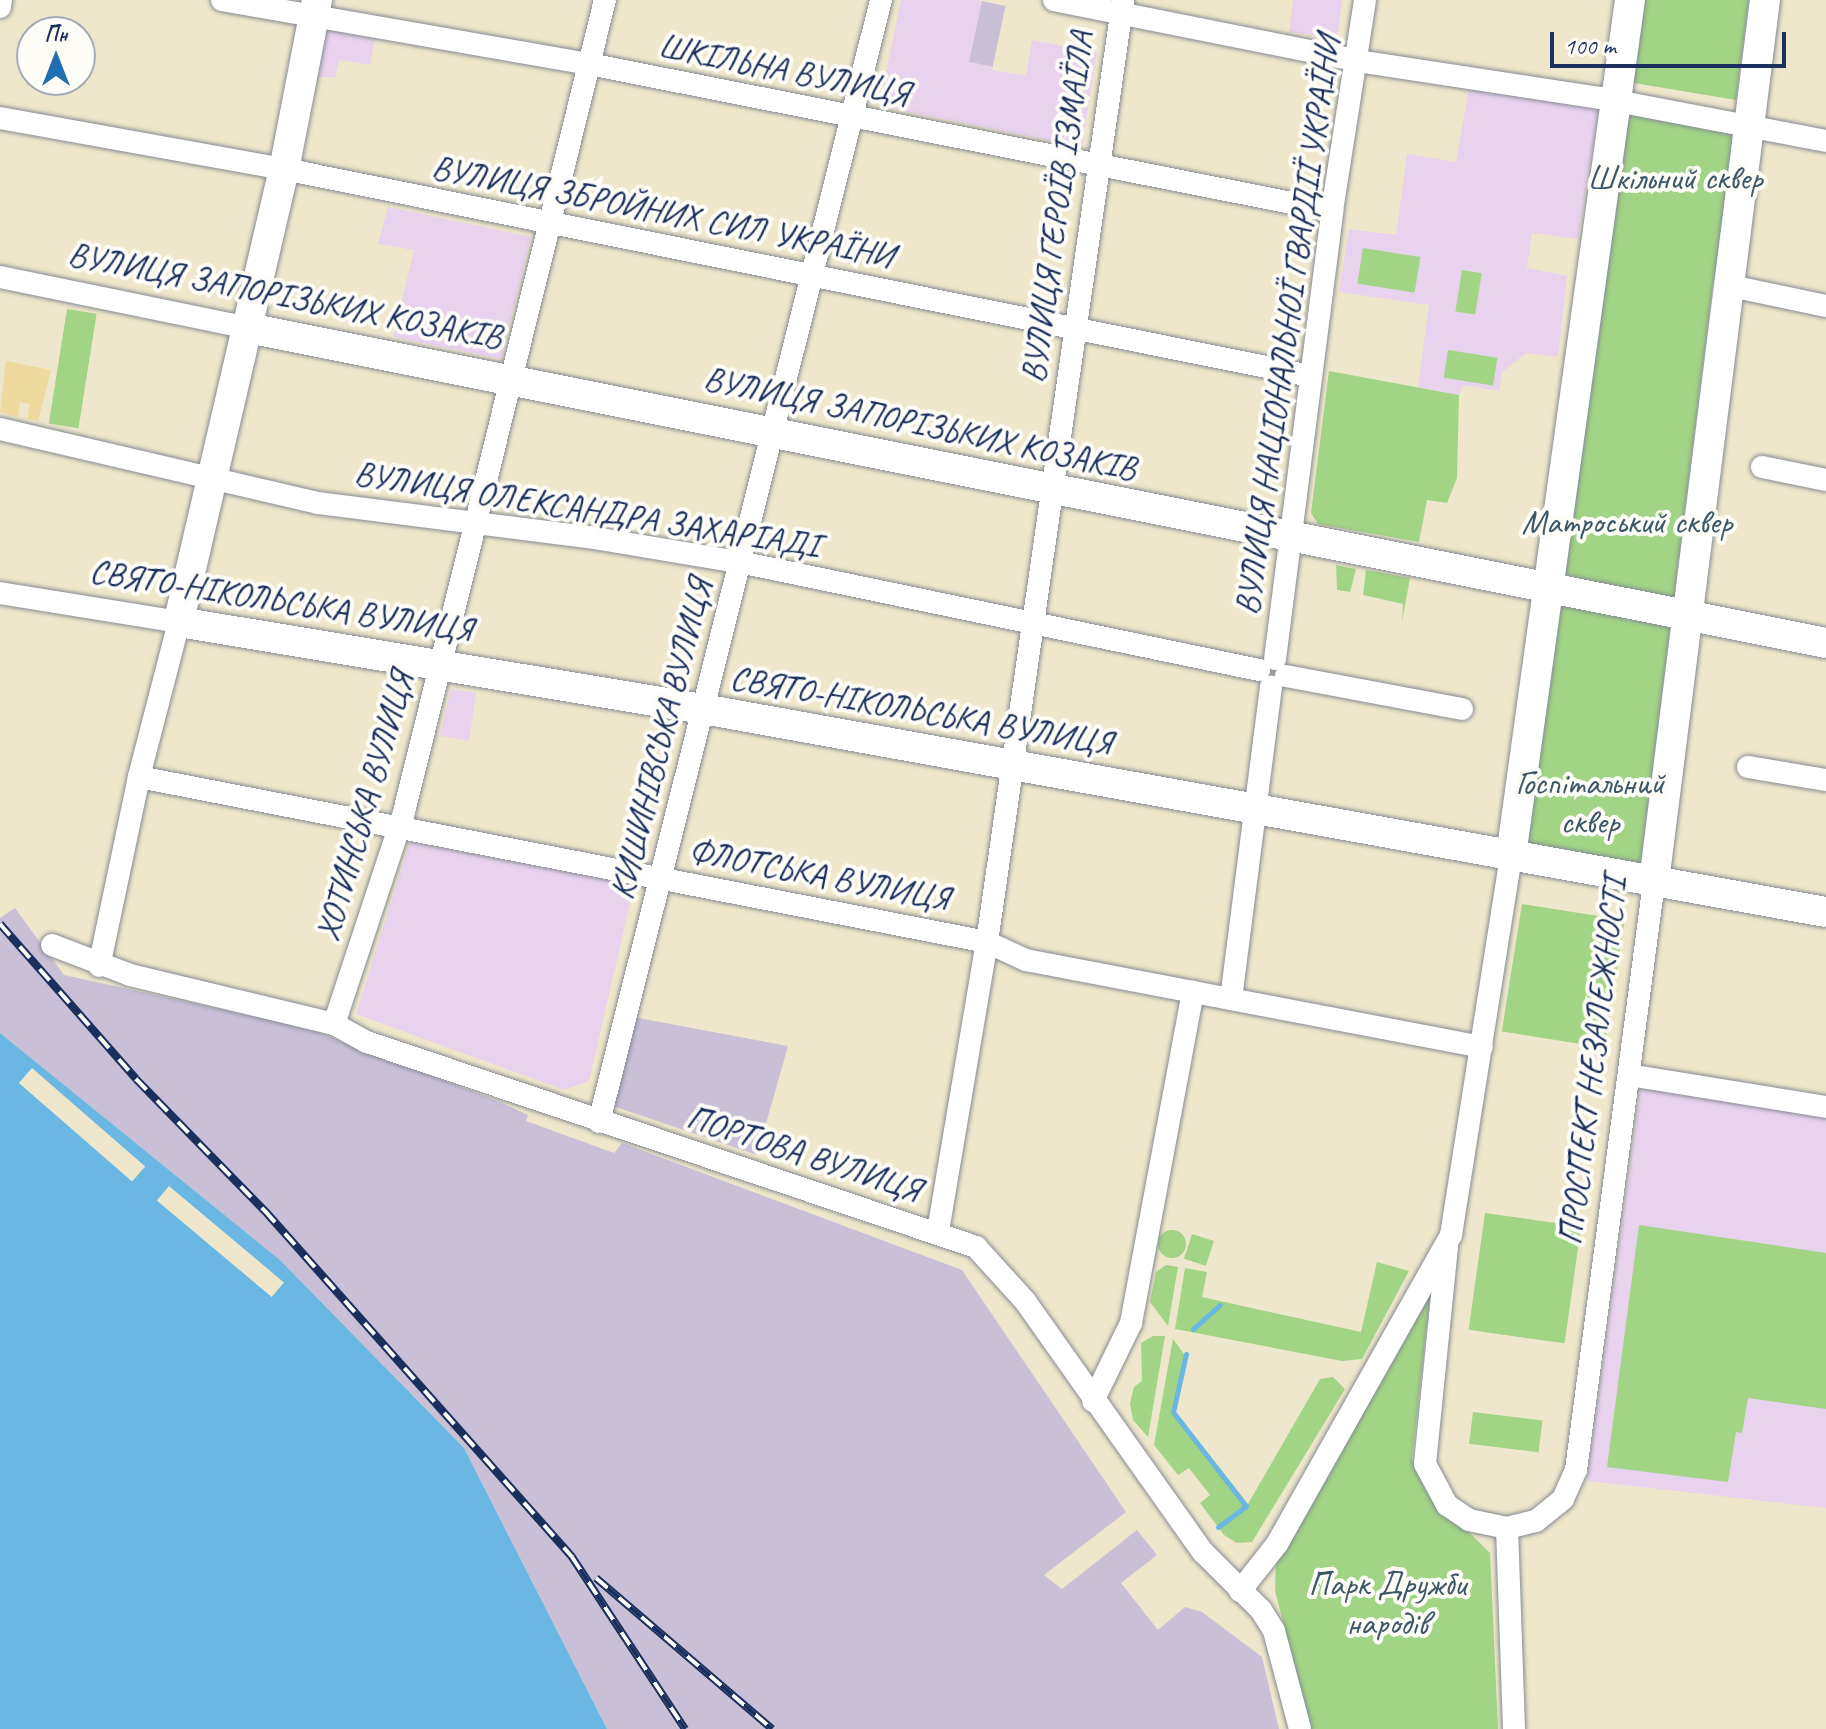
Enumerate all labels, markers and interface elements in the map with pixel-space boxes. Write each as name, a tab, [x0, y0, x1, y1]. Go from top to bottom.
north arrow	[16, 16, 96, 96]
scale bar	[1554, 16, 1790, 66]
text: Пн	[44, 20, 68, 48]
street label: ШКІЛЬНА ВУЛИЦЯ	[656, 25, 912, 113]
street label: ВУЛИЦЯ ГЕРОЇВ ІЗМАЇЛА	[1012, 29, 1102, 385]
text: 100 m	[1564, 31, 1616, 61]
street label: ВУЛИЦЯ НАЦІОНАЛЬНОЇ ГВАРДІЇ УКРАЇНИ	[1226, 33, 1348, 617]
street label: ВУЛИЦЯ ЗБРОЙНИХ СИЛ УКРАЇНИ	[430, 146, 896, 276]
park label: Шкільний сквер	[1587, 158, 1763, 198]
street label: ВУЛИЦЯ ЗАПОРІЗЬКИХ КОЗАКІВ	[66, 233, 504, 357]
street label: ВУЛИЦЯ ЗАПОРІЗЬКИХ КОЗАКІВ	[702, 358, 1138, 488]
street label: ВУЛИЦЯ ОЛЕКСАНДРА ЗАХАРІАДІ	[352, 452, 822, 566]
park label: Матроський сквер	[1522, 502, 1732, 542]
street label: СВЯТО-НІКОЛЬСЬКА ВУЛИЦЯ	[88, 550, 474, 650]
street label: КИШИНІВСЬКА ВУЛИЦЯ	[601, 576, 719, 902]
street label: СВЯТО-НІКОЛЬСЬКА ВУЛИЦЯ	[728, 656, 1114, 764]
street label: ХОТИНСЬКА ВУЛИЦЯ	[306, 667, 422, 945]
park label: Госпітальний сквер	[1515, 762, 1665, 842]
street label: ФЛОТСЬКА ВУЛИЦЯ	[687, 829, 951, 919]
street label: ПРОСПЕКТ НЕЗАЛЕЖНОСТІ	[1549, 875, 1635, 1247]
street label: ПОРТОВА ВУЛИЦЯ	[682, 1096, 926, 1210]
park label: Парк Дружби народів	[1307, 1563, 1467, 1642]

